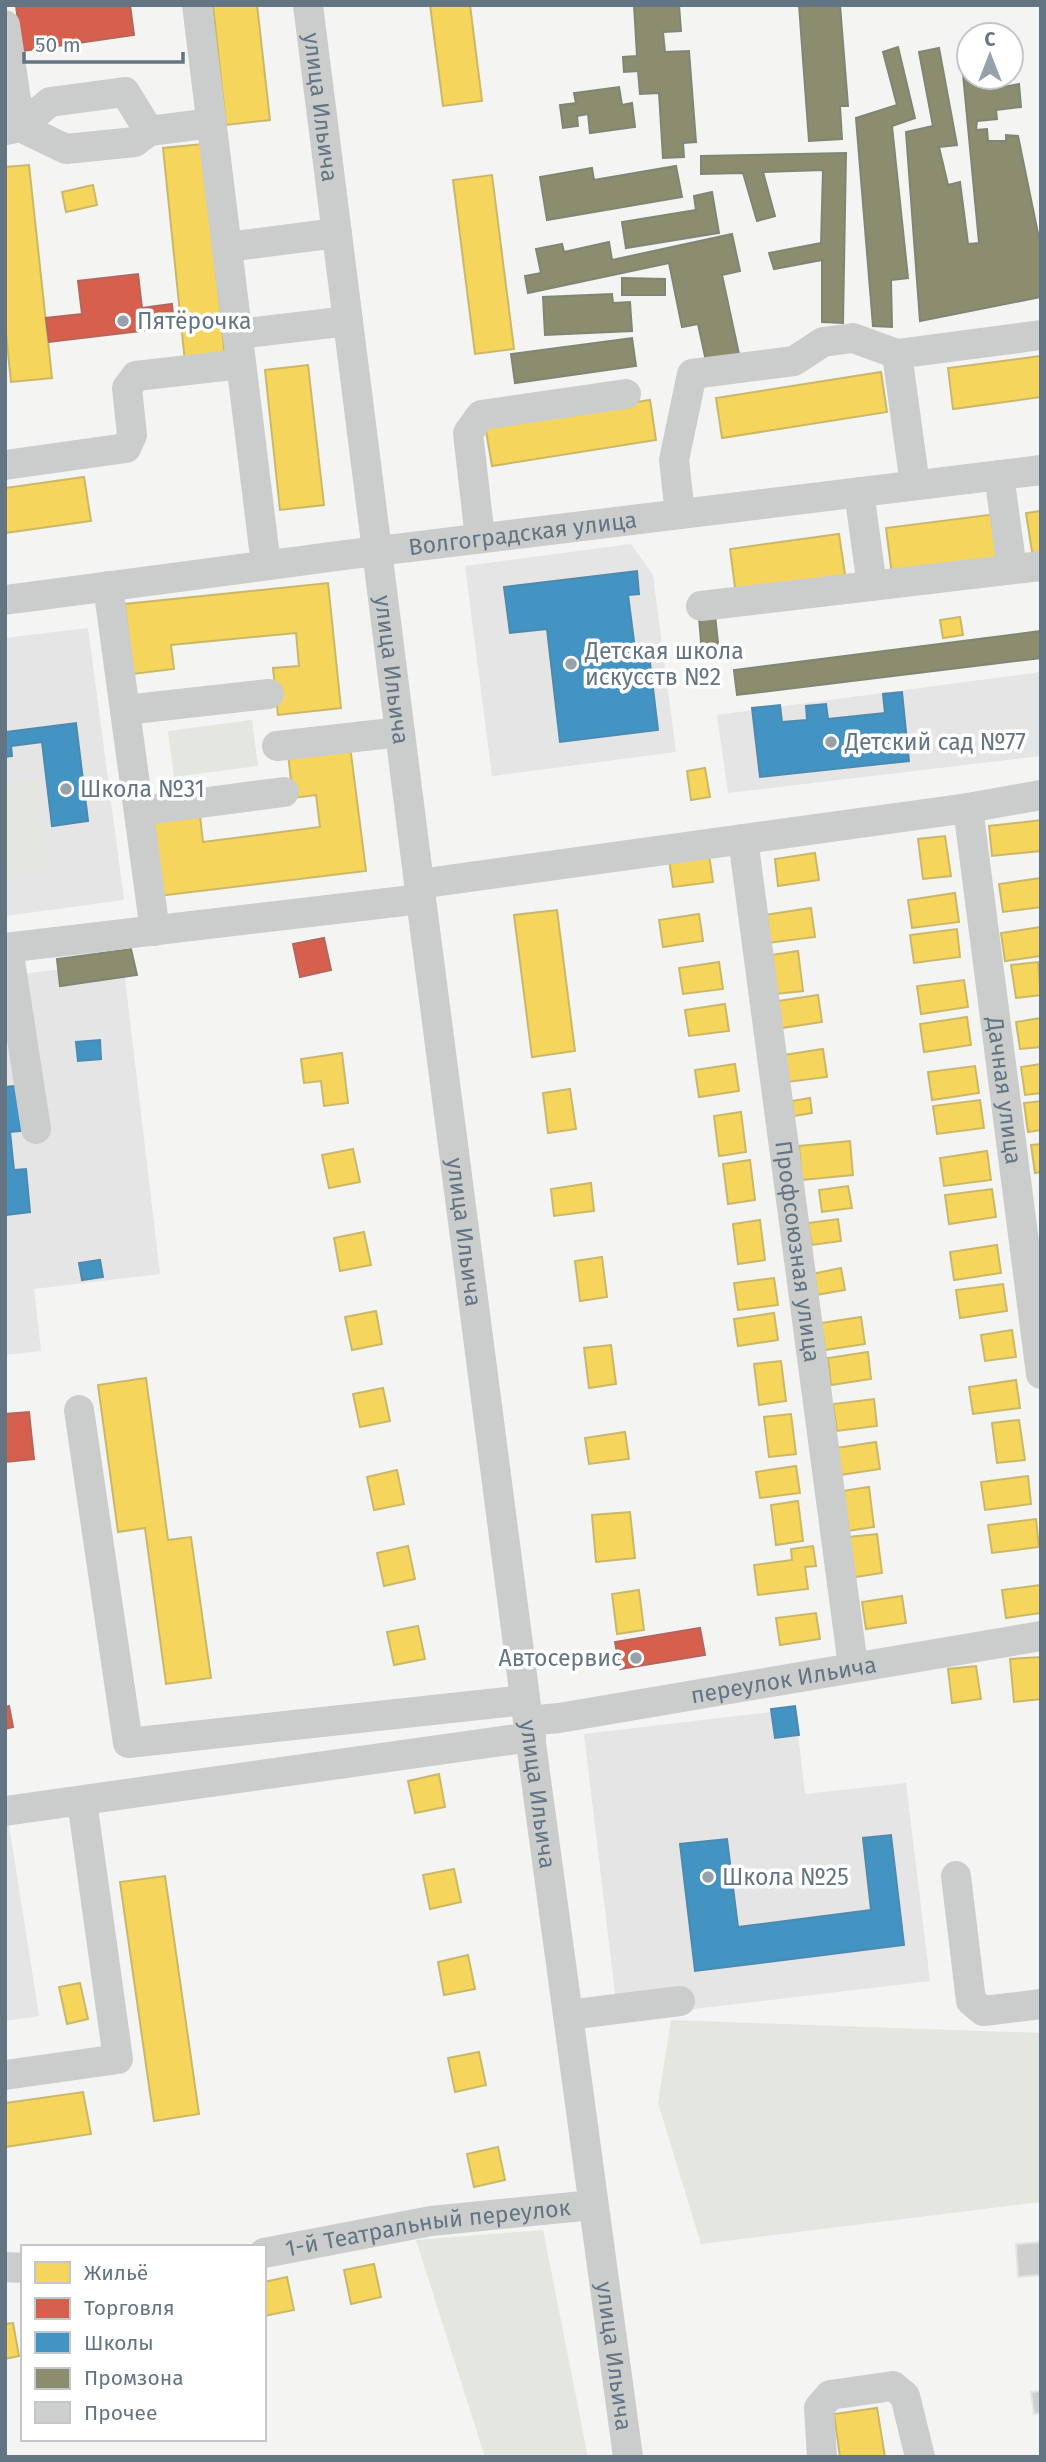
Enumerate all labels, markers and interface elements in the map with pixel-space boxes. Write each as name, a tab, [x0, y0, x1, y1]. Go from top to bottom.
scale bar	[24, 21, 184, 65]
north arrow	[955, 21, 1025, 91]
text: С	[985, 28, 996, 51]
street label: улица Ильича	[298, 31, 344, 183]
text: 50 m	[35, 32, 81, 58]
place label: Пятёрочка	[137, 307, 251, 335]
marker: Пятёрочка	[115, 313, 131, 329]
street label: Волгоградская улица	[407, 505, 638, 561]
street label: улица Ильича	[369, 593, 415, 746]
place label: Детская школа искусств №2	[584, 637, 744, 691]
marker: Детская школа искусств №2	[563, 656, 579, 672]
place label: Детский сад №77	[844, 728, 1026, 756]
marker: Детский сад №77	[823, 734, 839, 750]
place label: Школа №31	[80, 775, 205, 803]
marker: Школа №31	[58, 781, 74, 797]
street label: Дачная улица	[981, 1014, 1028, 1166]
street label: Профсоюзная улица	[769, 1139, 826, 1364]
street label: улица Ильича	[441, 1156, 488, 1308]
place label: Автосервис	[499, 1644, 622, 1672]
marker: Автосервис	[628, 1650, 644, 1666]
street label: переулок Ильича	[689, 1650, 879, 1709]
street label: улица Ильича	[514, 1718, 562, 1871]
place label: Школа №25	[722, 1863, 849, 1891]
marker: Школа №25	[700, 1869, 716, 1885]
street label: 1-й Театральный переулок	[283, 2193, 572, 2263]
legend	[21, 2245, 266, 2441]
text: Жильё	[84, 2260, 148, 2286]
street label: улица Ильича	[590, 2280, 638, 2432]
text: Торговля	[84, 2295, 175, 2321]
text: Школы	[84, 2330, 154, 2356]
text: Промзона	[84, 2365, 184, 2391]
text: Прочее	[84, 2400, 157, 2426]

